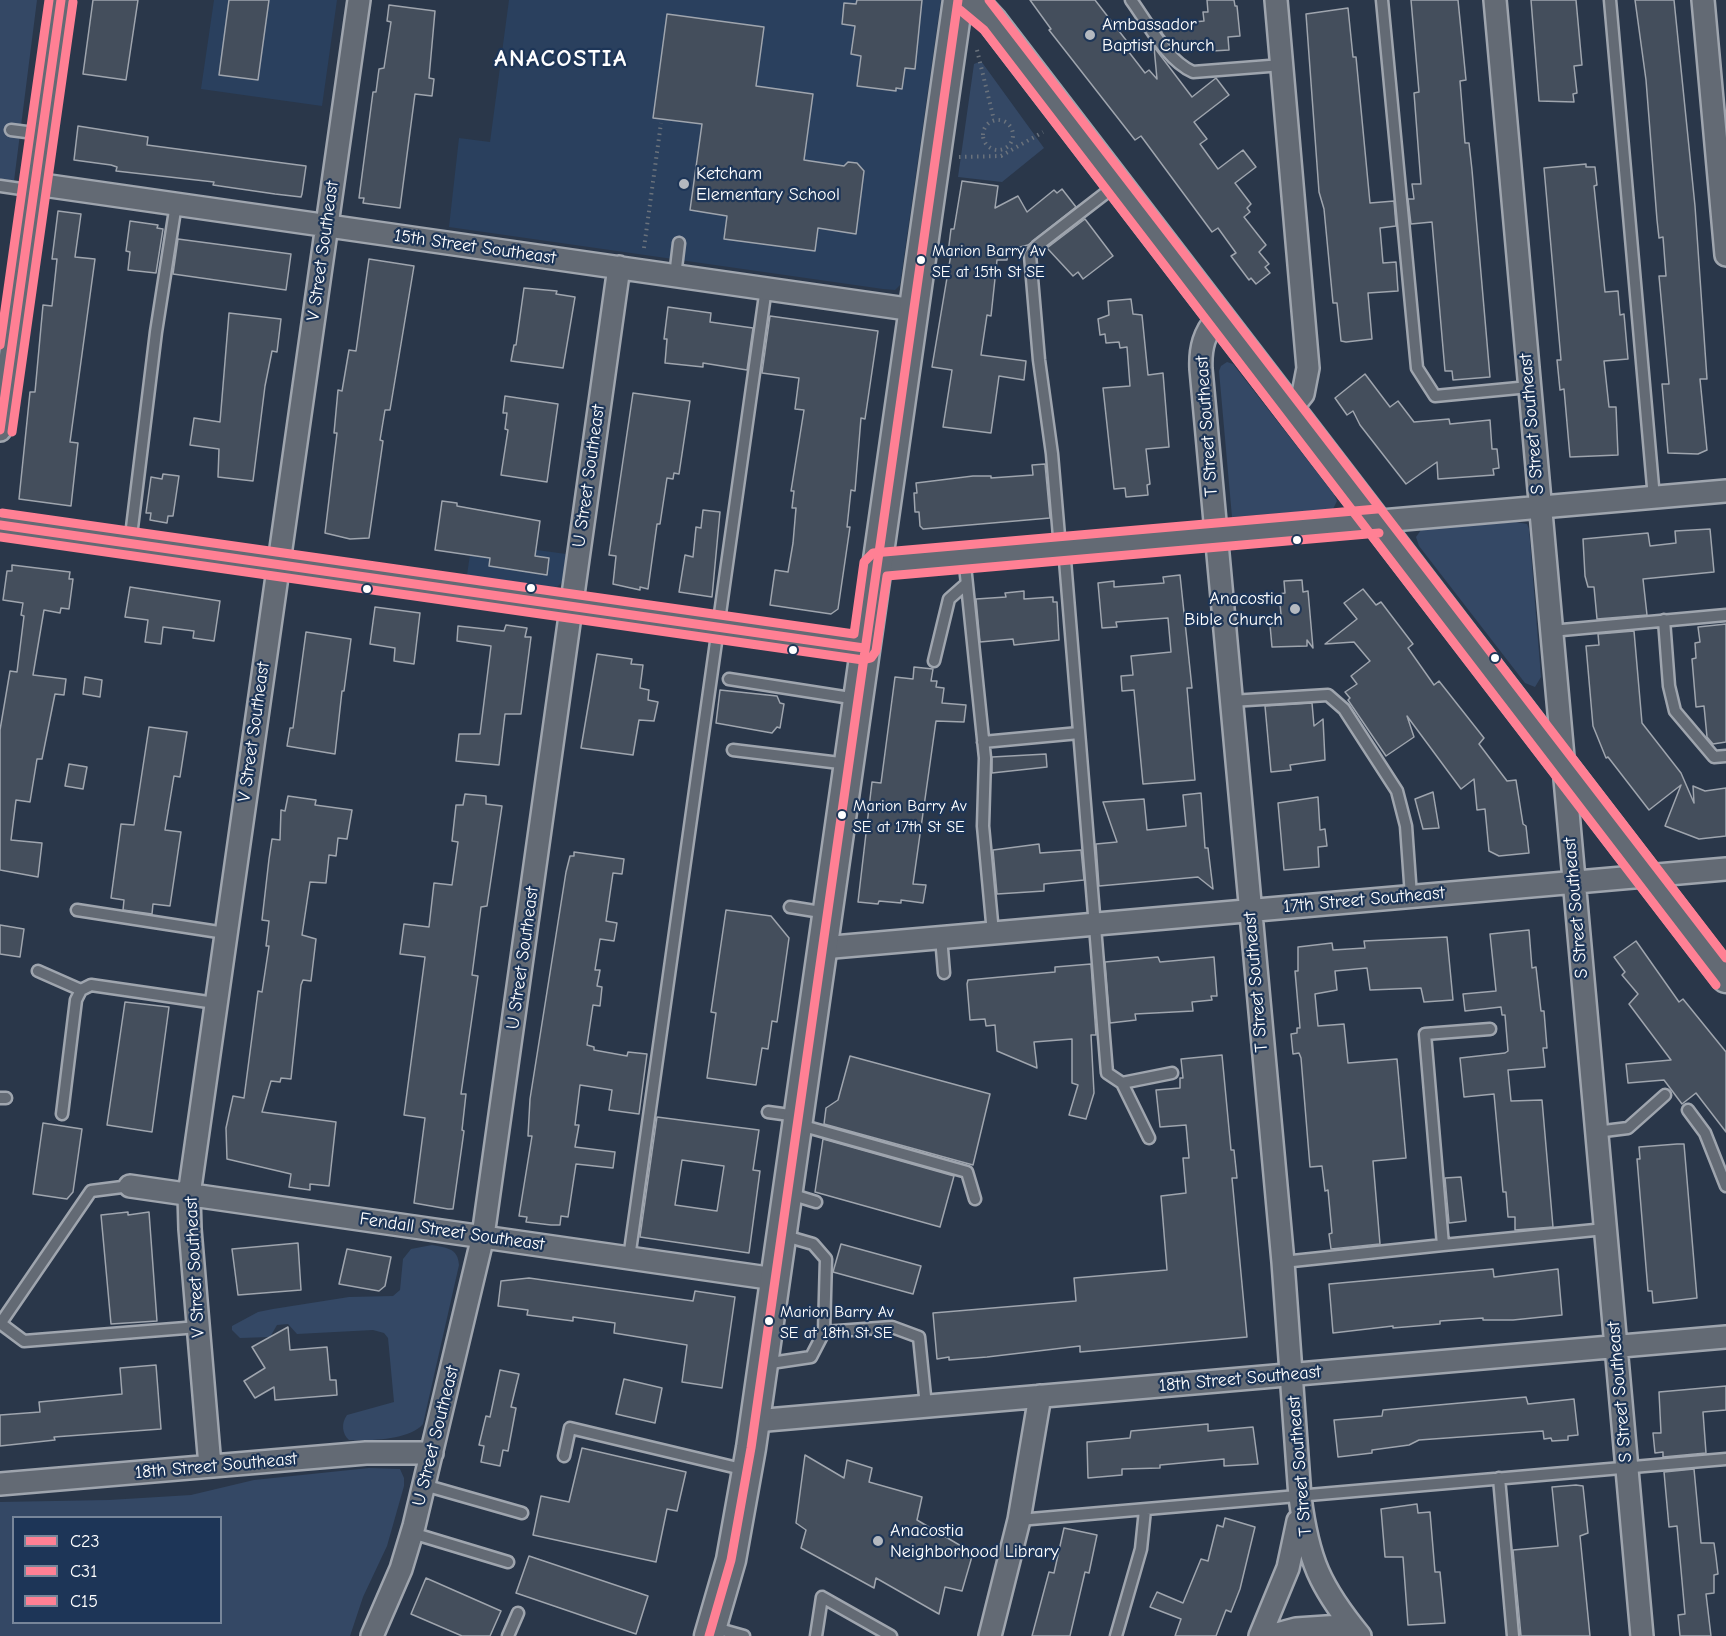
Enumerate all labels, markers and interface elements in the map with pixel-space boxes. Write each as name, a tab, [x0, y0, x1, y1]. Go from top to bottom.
place label: Ambassador Baptist Church	[1102, 14, 1215, 57]
marker: Ambassador Baptist Church	[1083, 28, 1097, 42]
district label: ANACOSTIA	[494, 45, 628, 73]
place label: Ketcham Elementary School	[696, 163, 840, 206]
marker: Ketcham Elementary School	[677, 177, 691, 191]
street label: V Street Southeast	[302, 180, 344, 322]
street label: 15th Street Southeast	[393, 225, 557, 269]
place label: Marion Barry Av SE at 15th St SE	[932, 241, 1046, 279]
marker: Marion Barry Av SE at 15th St SE	[915, 254, 927, 266]
street label: S Street Southeast	[1515, 353, 1549, 495]
street label: T Street Southeast	[1191, 355, 1223, 497]
street label: U Street Southeast	[568, 403, 610, 549]
unlabelled marker	[1291, 534, 1303, 546]
unlabelled marker	[525, 582, 537, 594]
unlabelled marker	[361, 583, 373, 595]
place label: Anacostia Bible Church	[1184, 588, 1283, 630]
marker: Anacostia Bible Church	[1288, 602, 1302, 616]
unlabelled marker	[787, 644, 799, 656]
unlabelled marker	[1489, 652, 1501, 664]
street label: V Street Southeast	[233, 661, 275, 803]
place label: Marion Barry Av SE at 17th St SE	[853, 796, 967, 834]
marker: Marion Barry Av SE at 17th St SE	[836, 809, 848, 821]
street label: S Street Southeast	[1559, 837, 1593, 979]
street label: 17th Street Southeast	[1282, 882, 1446, 918]
street label: U Street Southeast	[502, 885, 544, 1031]
street label: T Street Southeast	[1239, 911, 1273, 1053]
street label: V Street Southeast	[181, 1196, 209, 1338]
street label: Fendall Street Southeast	[358, 1208, 546, 1256]
place label: Marion Barry Av SE at 18th St SE	[780, 1302, 894, 1340]
marker: Marion Barry Av SE at 18th St SE	[763, 1315, 775, 1327]
street label: S Street Southeast	[1603, 1321, 1637, 1463]
street label: 18th Street Southeast	[1158, 1361, 1322, 1397]
street label: U Street Southeast	[408, 1364, 464, 1508]
street label: T Street Southeast	[1283, 1395, 1317, 1537]
street label: 18th Street Southeast	[134, 1448, 298, 1484]
legend	[12, 1516, 222, 1624]
place label: Anacostia Neighborhood Library	[890, 1520, 1059, 1562]
text: C23	[70, 1531, 100, 1552]
marker: Anacostia Neighborhood Library	[871, 1534, 885, 1548]
text: C31	[70, 1561, 97, 1582]
text: C15	[70, 1591, 98, 1612]

